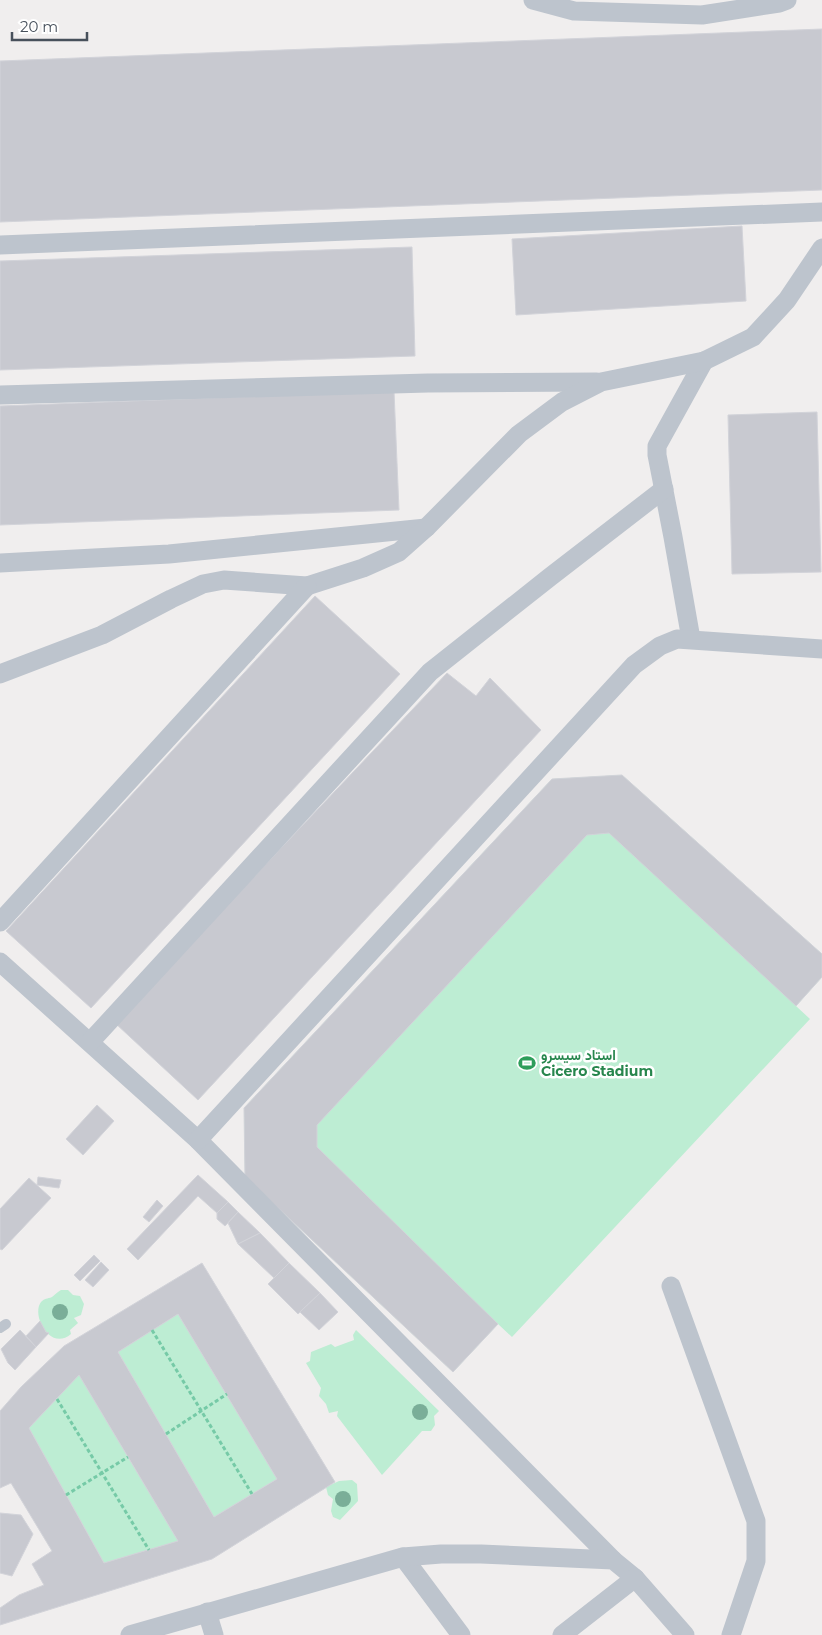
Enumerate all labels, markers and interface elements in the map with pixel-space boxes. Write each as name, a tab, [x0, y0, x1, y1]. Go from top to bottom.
scale bar	[12, 10, 88, 42]
text: 20 m	[20, 17, 58, 36]
place label: استاد سيسرو Cicero Stadium	[541, 1046, 653, 1080]
sports icon: استاد سيسرو Cicero Stadium	[517, 1053, 537, 1073]

